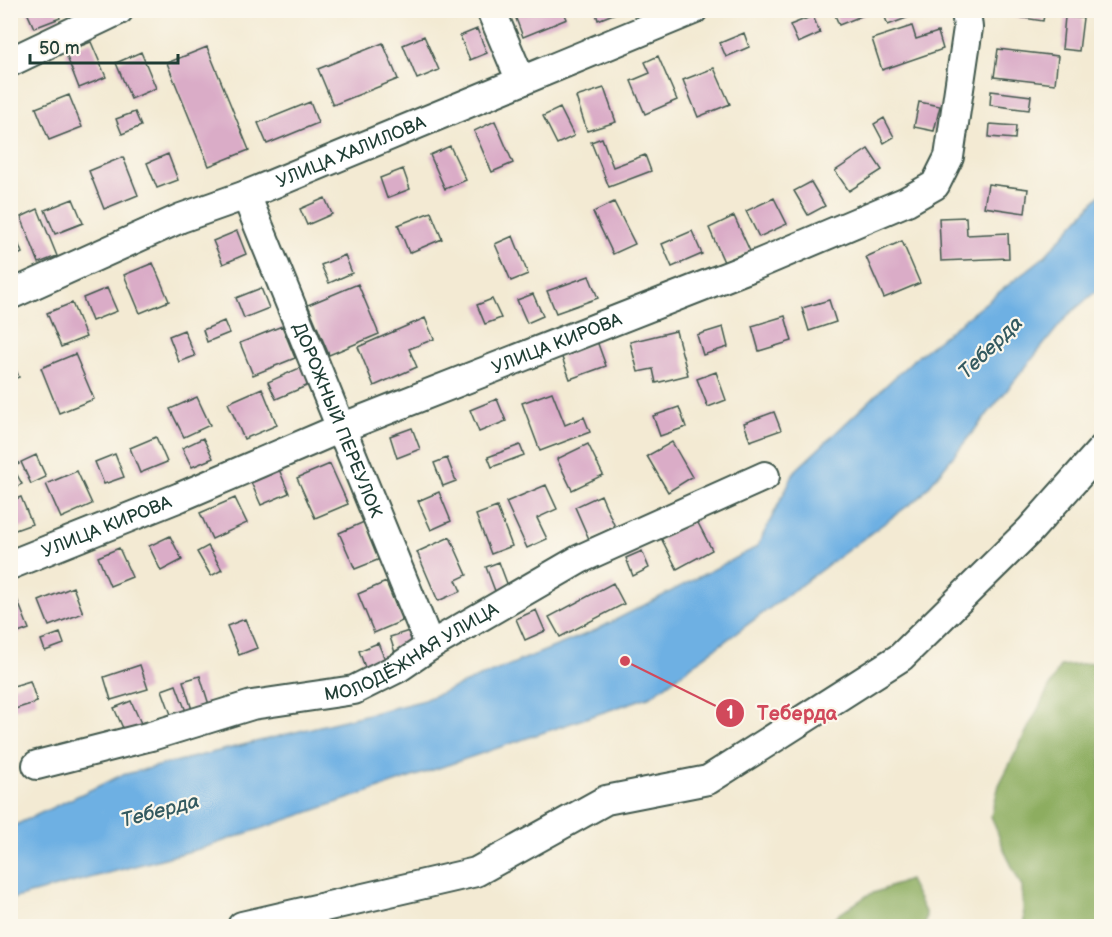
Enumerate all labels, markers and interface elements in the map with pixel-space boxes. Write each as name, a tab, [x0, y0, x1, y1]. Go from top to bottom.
scale bar	[30, 27, 178, 65]
text: 50 m	[39, 38, 80, 59]
street label: УЛИЦА ХАЛИЛОВА	[273, 112, 429, 192]
street label: УЛИЦА КИРОВА	[489, 309, 625, 379]
water label: Теберда	[954, 311, 1028, 384]
street label: ДОРОЖНЫЙ ПЕРЕУЛОК	[288, 320, 387, 521]
street label: УЛИЦА КИРОВА	[39, 491, 175, 562]
street label: МОЛОДЁЖНАЯ УЛИЦА	[323, 599, 502, 705]
callout: Теберда	[715, 694, 849, 732]
text: Теберда	[757, 702, 838, 726]
text: 1	[726, 703, 734, 724]
water label: Теберда	[118, 789, 202, 833]

